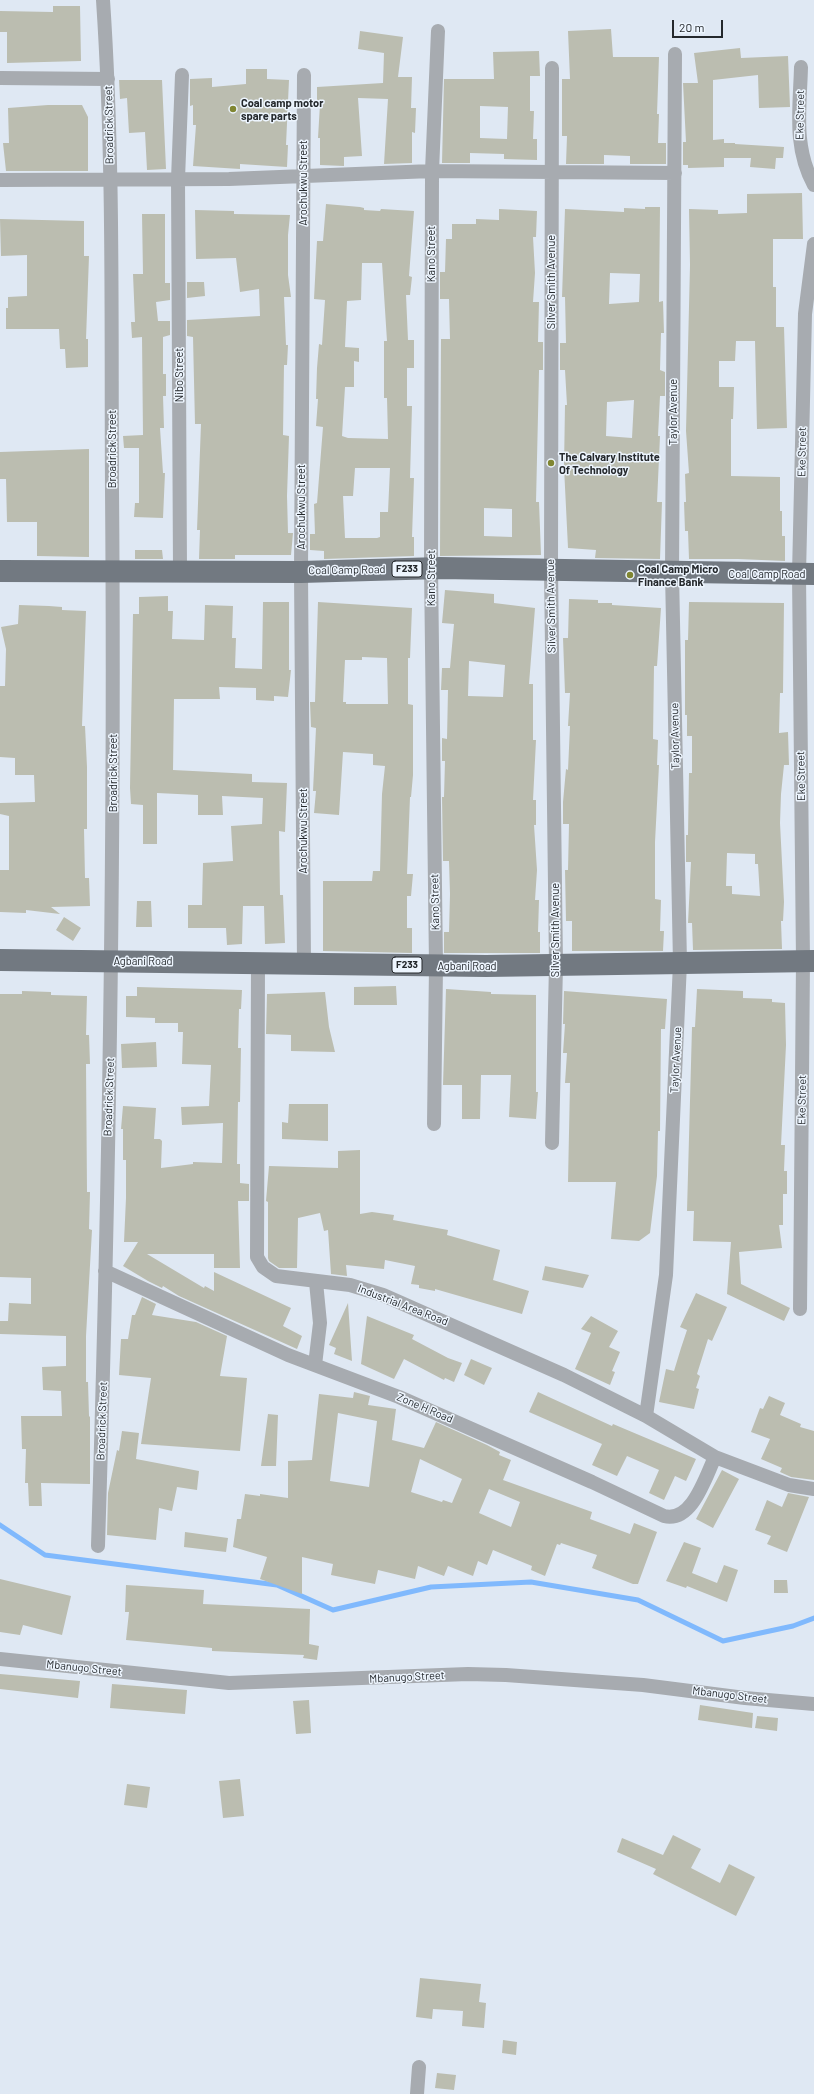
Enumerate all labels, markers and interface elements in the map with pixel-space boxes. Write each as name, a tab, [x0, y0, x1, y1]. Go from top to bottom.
scale bar	[674, 12, 725, 38]
text: 20 m	[679, 20, 705, 34]
street label: Broadrick Street	[102, 86, 116, 164]
street label: Eke Street	[793, 90, 807, 140]
place label: Coal camp motor spare parts	[241, 96, 323, 122]
marker: Coal camp motor spare parts	[228, 104, 238, 114]
street label: Arochukwu Street	[296, 140, 310, 226]
street label: Kano Street	[424, 226, 438, 282]
street label: Silver Smith Avenue	[544, 235, 558, 329]
street label: Nibo Street	[172, 348, 186, 402]
street label: Taylor Avenue	[666, 379, 680, 445]
street label: Broadrick Street	[105, 410, 119, 488]
street label: Eke Street	[795, 427, 809, 477]
place label: The Calvary Institute Of Technology	[559, 450, 660, 476]
marker: The Calvary Institute Of Technology	[546, 458, 556, 468]
street label: Arochukwu Street	[294, 464, 308, 550]
street label: Kano Street	[424, 550, 438, 606]
street label: Silver Smith Avenue	[544, 559, 558, 653]
road number: F233	[392, 561, 422, 577]
place label: Coal Camp Micro Finance Bank	[638, 562, 718, 588]
street label: Coal Camp Road	[308, 563, 386, 577]
street label: Coal Camp Road	[729, 567, 805, 581]
marker: Coal Camp Micro Finance Bank	[625, 570, 635, 580]
street label: Taylor Avenue	[668, 703, 682, 769]
street label: Broadrick Street	[106, 734, 120, 812]
street label: Eke Street	[794, 751, 808, 801]
street label: Arochukwu Street	[296, 788, 310, 874]
street label: Kano Street	[428, 874, 442, 930]
street label: Silver Smith Avenue	[548, 883, 562, 977]
street label: Agbani Road	[113, 954, 173, 968]
road number: F233	[392, 957, 422, 973]
street label: Agbani Road	[437, 959, 497, 973]
street label: Taylor Avenue	[668, 1026, 684, 1094]
street label: Broadrick Street	[101, 1057, 117, 1137]
street label: Eke Street	[795, 1075, 809, 1125]
street label: Industrial Area Road	[356, 1282, 450, 1328]
street label: Broadrick Street	[94, 1381, 110, 1461]
street label: Zone H Road	[395, 1390, 455, 1426]
street label: Mbanugo Street	[46, 1657, 122, 1679]
street label: Mbanugo Street	[369, 1668, 445, 1686]
street label: Mbanugo Street	[692, 1684, 768, 1706]

